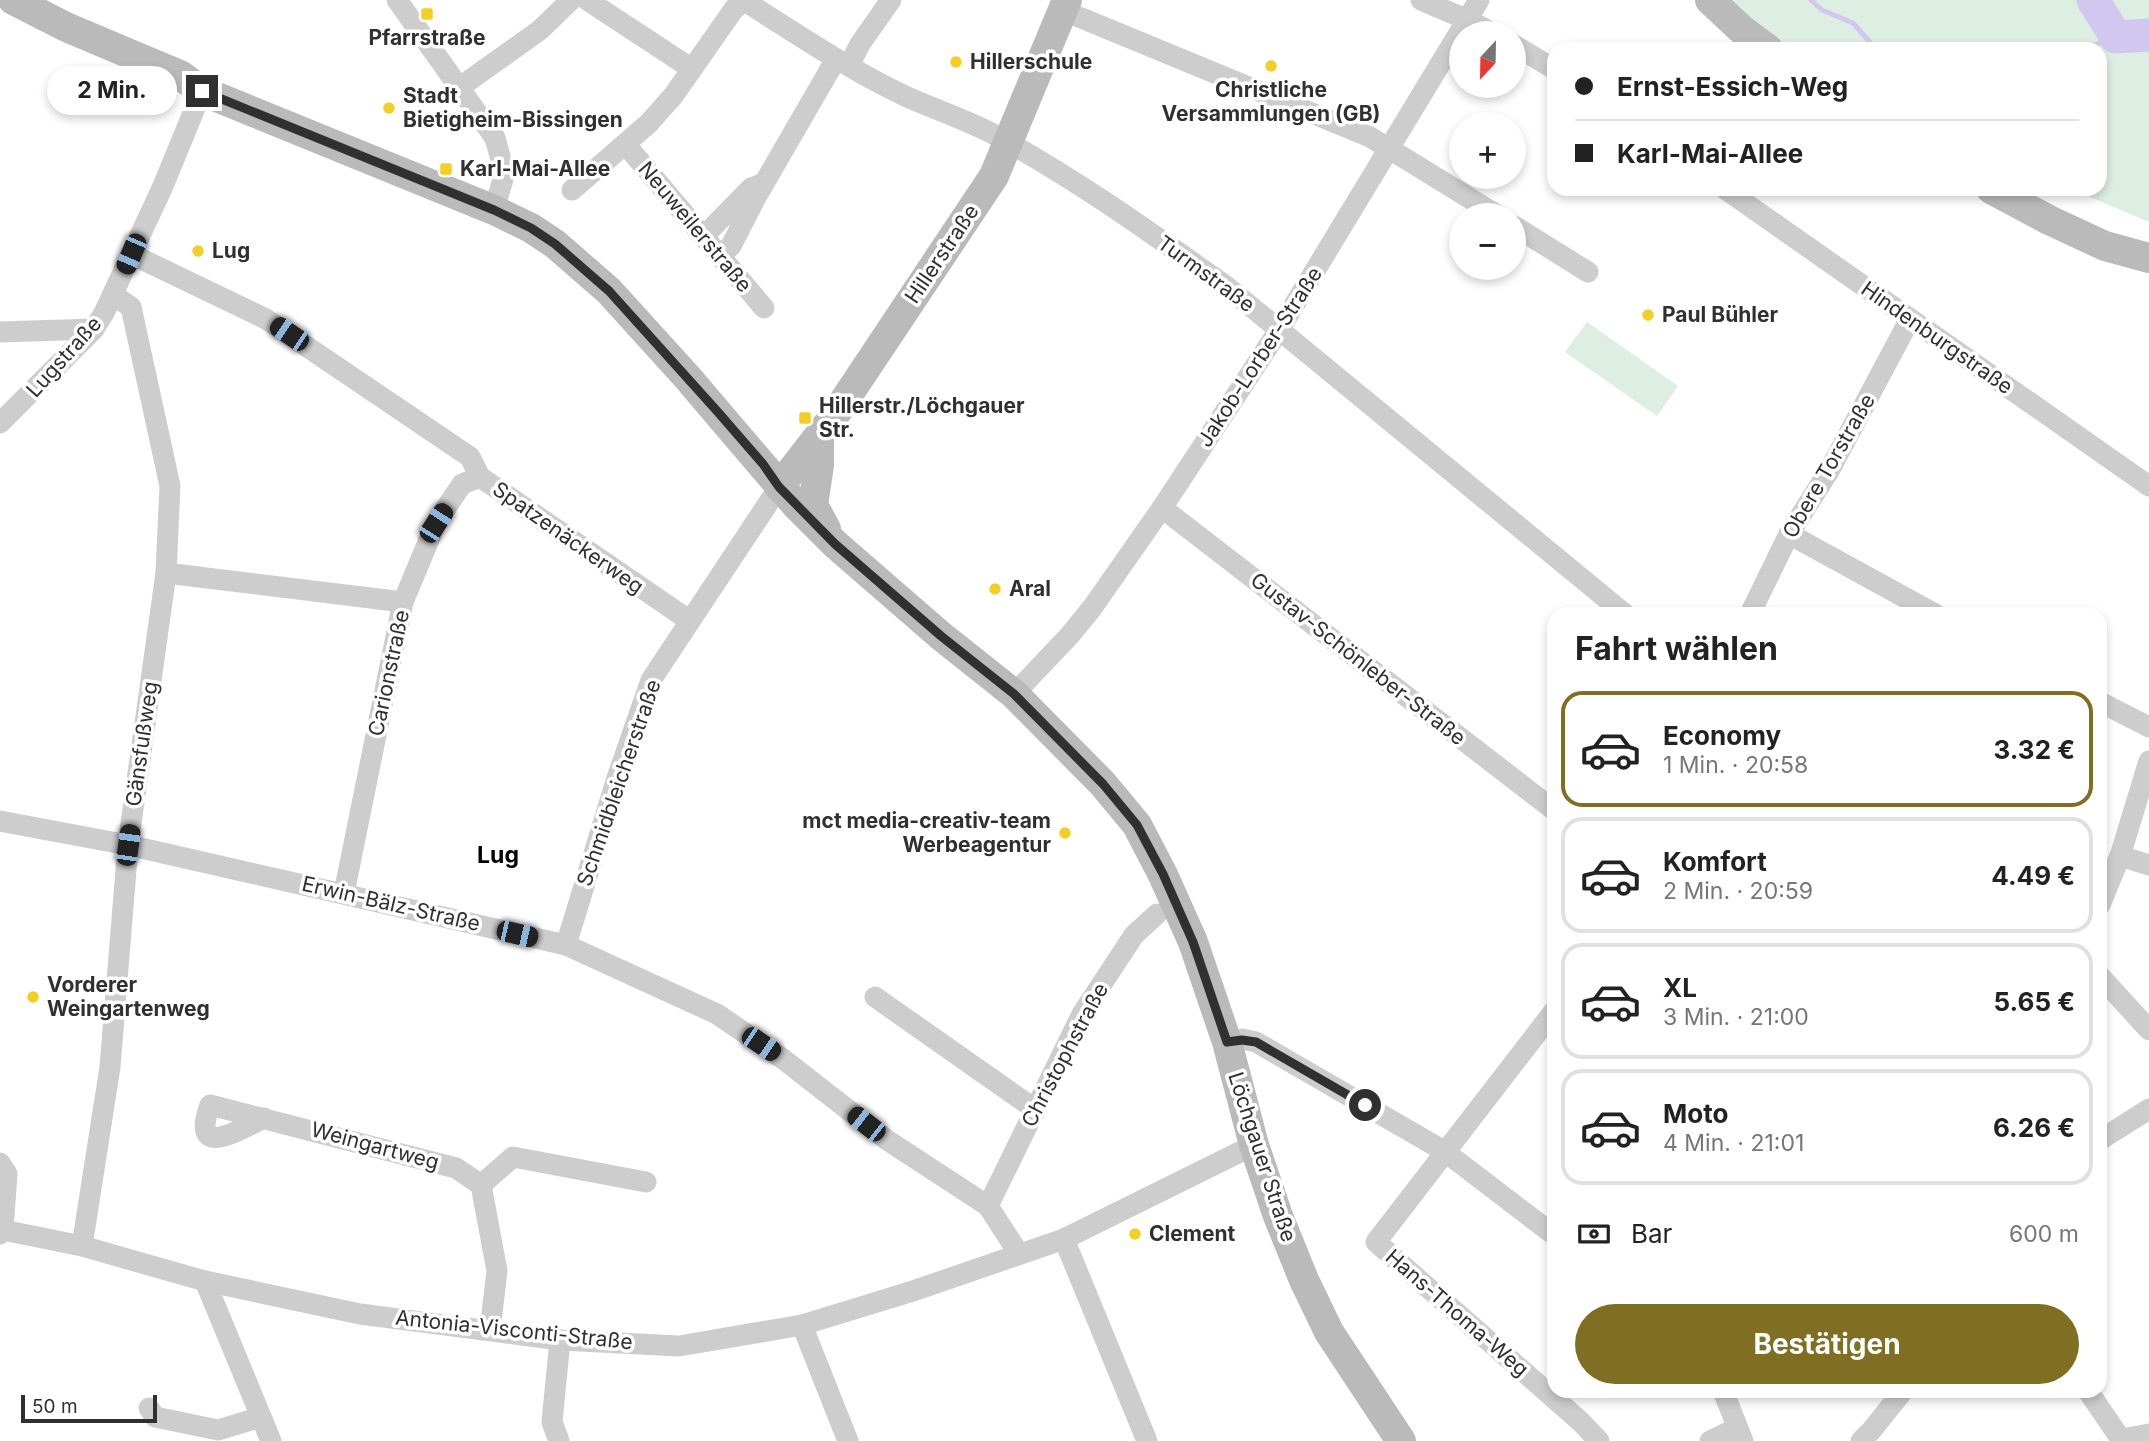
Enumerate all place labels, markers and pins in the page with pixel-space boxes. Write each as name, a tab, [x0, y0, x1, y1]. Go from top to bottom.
marker: Pfarrstraße	[419, 6, 435, 22]
place label: Pfarrstraße	[368, 25, 486, 50]
place label: Hillerschule	[970, 49, 1092, 74]
marker: Hillerschule	[948, 54, 964, 70]
marker: Christliche Versammlungen (GB)	[1263, 58, 1279, 74]
place label: Christliche Versammlungen (GB)	[1162, 77, 1380, 126]
place label: Stadt Bietigheim-Bissingen	[403, 83, 623, 132]
marker: Stadt Bietigheim-Bissingen	[381, 100, 397, 116]
place label: Karl-Mai-Allee	[460, 156, 610, 181]
marker: Karl-Mai-Allee	[438, 161, 454, 177]
place label: Lug	[212, 238, 250, 263]
marker: Lug	[190, 243, 206, 259]
place label: Paul Bühler	[1662, 302, 1779, 327]
marker: Paul Bühler	[1640, 307, 1656, 323]
place label: Hillerstr./Löchgauer Str.	[819, 393, 1025, 442]
marker: Hillerstr./Löchgauer Str.	[797, 410, 813, 426]
place label: Aral	[1009, 576, 1051, 601]
marker: Aral	[987, 581, 1003, 597]
place label: mct media-creativ-team Werbeagentur	[802, 808, 1051, 857]
marker: mct media-creativ-team Werbeagentur	[1057, 825, 1073, 841]
place label: Vorderer Weingartenweg	[47, 972, 210, 1021]
marker: Vorderer Weingartenweg	[25, 989, 41, 1005]
place label: Clement	[1149, 1221, 1235, 1246]
marker: Clement	[1127, 1226, 1143, 1242]

